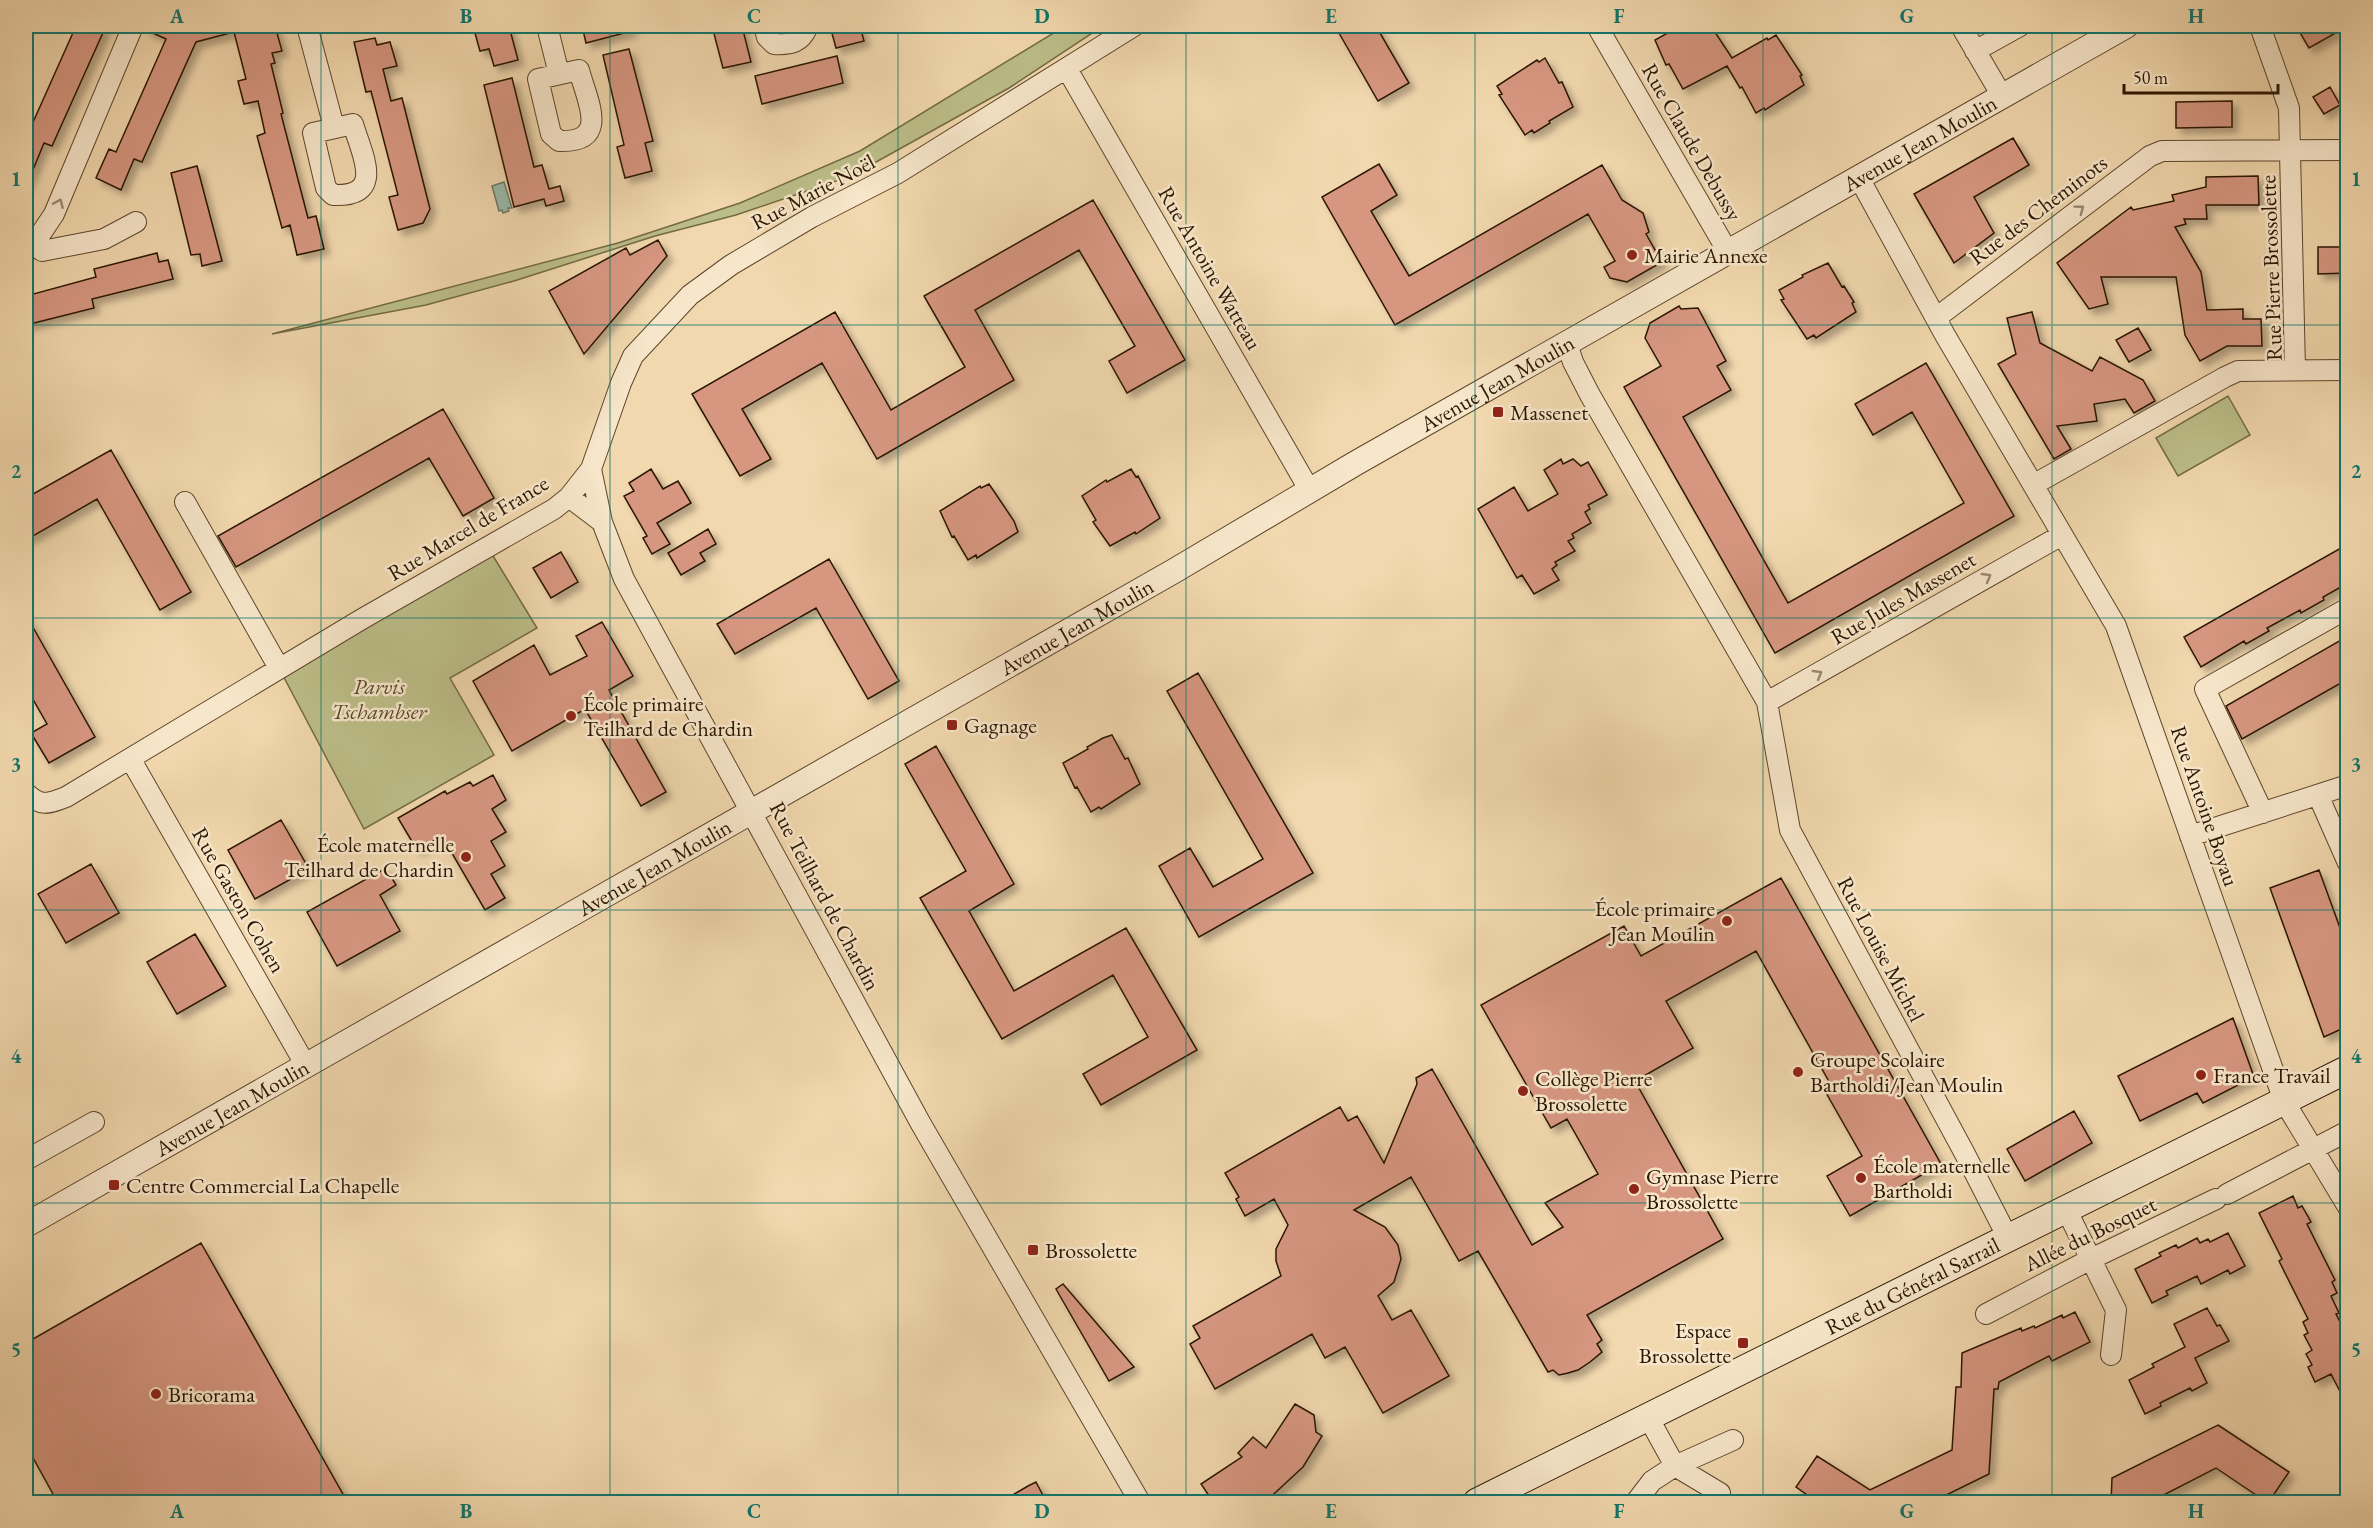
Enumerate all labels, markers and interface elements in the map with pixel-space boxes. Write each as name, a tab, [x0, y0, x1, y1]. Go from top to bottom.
text: A	[169, 3, 185, 29]
text: B	[460, 3, 472, 29]
text: C	[747, 3, 761, 29]
text: D	[1034, 3, 1050, 29]
text: E	[1325, 3, 1337, 29]
text: F	[1614, 3, 1625, 29]
text: G	[1900, 3, 1914, 29]
text: H	[2188, 3, 2204, 29]
scale bar	[2124, 57, 2278, 95]
street label: Rue Claude Debussy	[1635, 58, 1749, 226]
text: 50 m	[2133, 66, 2168, 89]
street label: Avenue Jean Moulin	[1837, 88, 2002, 199]
street label: Rue Marie Noël	[746, 147, 880, 237]
street label: Rue des Cheminots	[1963, 148, 2113, 272]
text: 1	[11, 166, 21, 192]
text: 1	[2351, 166, 2361, 192]
street label: Rue Pierre Brossolette	[2253, 174, 2289, 362]
street label: Rue Antoine Watteau	[1151, 181, 1269, 355]
one-way arrow	[52, 199, 64, 210]
one-way arrow	[2073, 205, 2084, 216]
place label: Mairie Annexe	[1644, 241, 1768, 270]
marker: Mairie Annexe	[1625, 248, 1639, 262]
street label: Avenue Jean Moulin	[1414, 328, 1580, 439]
place label: Massenet	[1510, 398, 1588, 427]
marker: Massenet	[1491, 405, 1505, 419]
text: 2	[11, 458, 22, 484]
text: 2	[2351, 458, 2362, 484]
street label: Rue Marcel de France	[382, 468, 554, 587]
street label: Rue Jules Massenet	[1825, 545, 1981, 651]
street label: Avenue Jean Moulin	[993, 571, 1159, 682]
one-way arrow	[1981, 573, 1991, 584]
one-way arrow	[1812, 669, 1822, 681]
park label: Parvis Tschambser	[331, 672, 428, 726]
place label: École primaire Teilhard de Chardin	[583, 689, 753, 743]
marker: École primaire Teilhard de Chardin	[564, 709, 578, 723]
place label: Gagnage	[964, 711, 1037, 740]
marker: Gagnage	[945, 718, 959, 732]
street label: Rue Antoine Boyau	[2164, 722, 2246, 890]
text: 3	[11, 751, 21, 777]
text: 3	[2351, 751, 2361, 777]
street label: Rue Teilhard de Chardin	[763, 796, 887, 996]
street label: Avenue Jean Moulin	[571, 812, 737, 923]
street label: Rue Gaston Cohen	[186, 822, 293, 978]
place label: École maternelle Teilhard de Chardin	[284, 830, 454, 884]
marker: École maternelle Teilhard de Chardin	[459, 850, 473, 864]
street label: Rue Louise Michel	[1831, 871, 1931, 1027]
place label: École primaire Jean Moulin	[1594, 894, 1715, 948]
marker: École primaire Jean Moulin	[1720, 914, 1734, 928]
text: 4	[11, 1043, 22, 1069]
text: 4	[2351, 1043, 2362, 1069]
place label: Groupe Scolaire Bartholdi/Jean Moulin	[1810, 1045, 2004, 1099]
street label: Avenue Jean Moulin	[149, 1052, 314, 1164]
place label: France Travail	[2213, 1061, 2330, 1090]
place label: Collège Pierre Brossolette	[1535, 1064, 1653, 1118]
marker: Groupe Scolaire Bartholdi/Jean Moulin	[1791, 1065, 1805, 1079]
marker: France Travail	[2194, 1068, 2208, 1082]
marker: Collège Pierre Brossolette	[1516, 1084, 1530, 1098]
place label: École maternelle Bartholdi	[1873, 1151, 2011, 1205]
place label: Gymnase Pierre Brossolette	[1646, 1162, 1779, 1216]
place label: Centre Commercial La Chapelle	[126, 1171, 400, 1200]
marker: École maternelle Bartholdi	[1854, 1171, 1868, 1185]
marker: Centre Commercial La Chapelle	[107, 1178, 121, 1192]
marker: Gymnase Pierre Brossolette	[1627, 1182, 1641, 1196]
street label: Allée du Bosquet	[2018, 1189, 2161, 1279]
street label: Rue du Général Sarrail	[1820, 1230, 2004, 1341]
place label: Brossolette	[1045, 1236, 1138, 1265]
marker: Brossolette	[1026, 1243, 1040, 1257]
place label: Espace Brossolette	[1639, 1316, 1731, 1370]
text: 5	[11, 1336, 21, 1362]
marker: Espace Brossolette	[1736, 1336, 1750, 1350]
text: 5	[2351, 1336, 2361, 1362]
place label: Bricorama	[168, 1380, 255, 1409]
marker: Bricorama	[149, 1387, 163, 1401]
text: A	[169, 1498, 185, 1524]
text: B	[460, 1498, 472, 1524]
text: C	[747, 1498, 761, 1524]
text: D	[1034, 1498, 1050, 1524]
text: E	[1325, 1498, 1337, 1524]
text: F	[1614, 1498, 1625, 1524]
text: G	[1900, 1498, 1914, 1524]
text: H	[2188, 1498, 2204, 1524]

